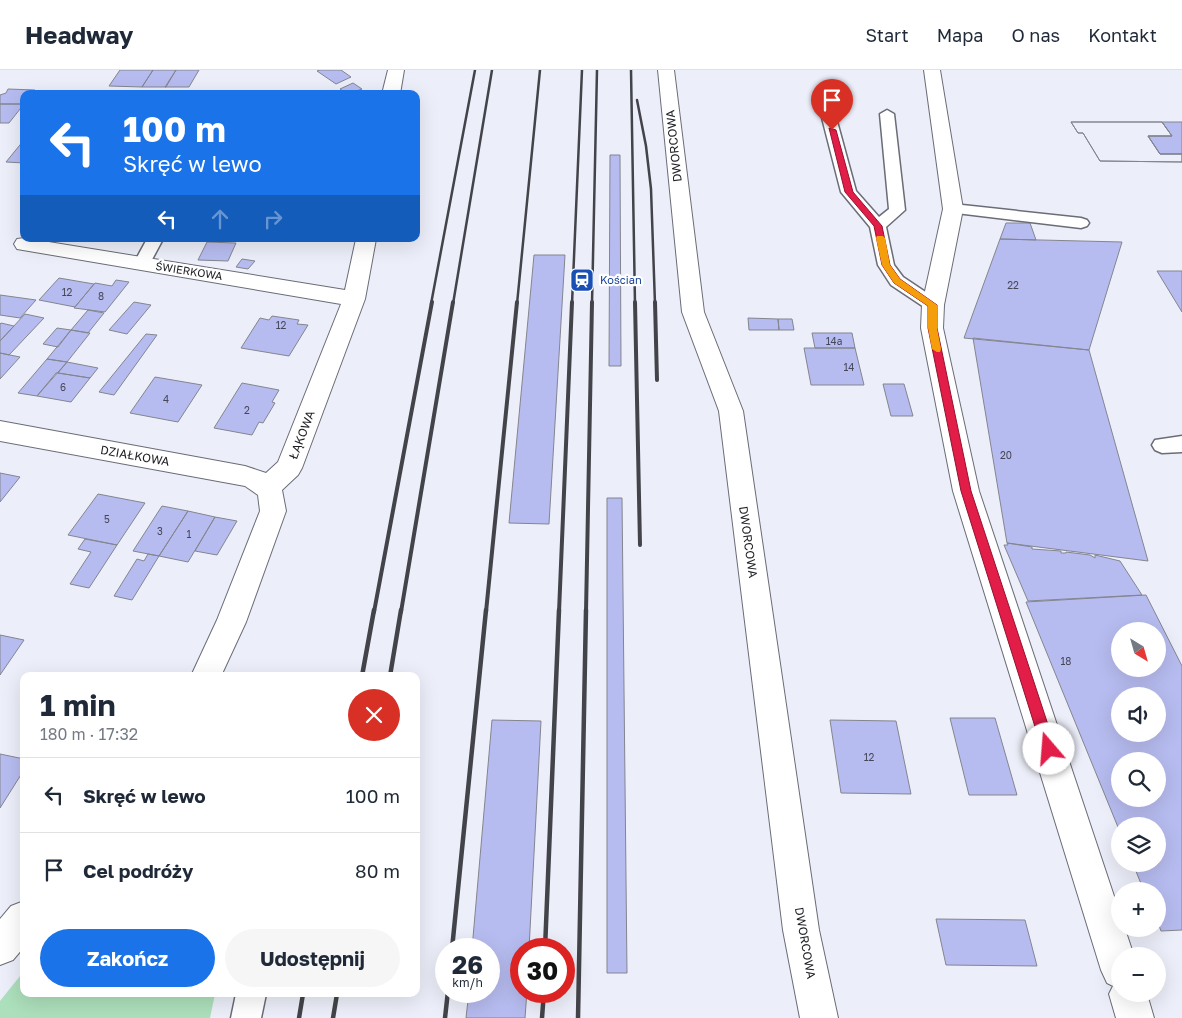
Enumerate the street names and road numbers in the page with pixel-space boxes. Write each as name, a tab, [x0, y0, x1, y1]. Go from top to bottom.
street label: DWORCOWA	[662, 109, 685, 183]
street label: ŚWIERKOWA	[155, 259, 224, 282]
street label: ŁĄKOWA	[285, 408, 318, 461]
street label: DZIAŁKOWA	[99, 442, 171, 469]
street label: DWORCOWA	[736, 505, 761, 579]
street label: DWORCOWA	[792, 906, 819, 980]

